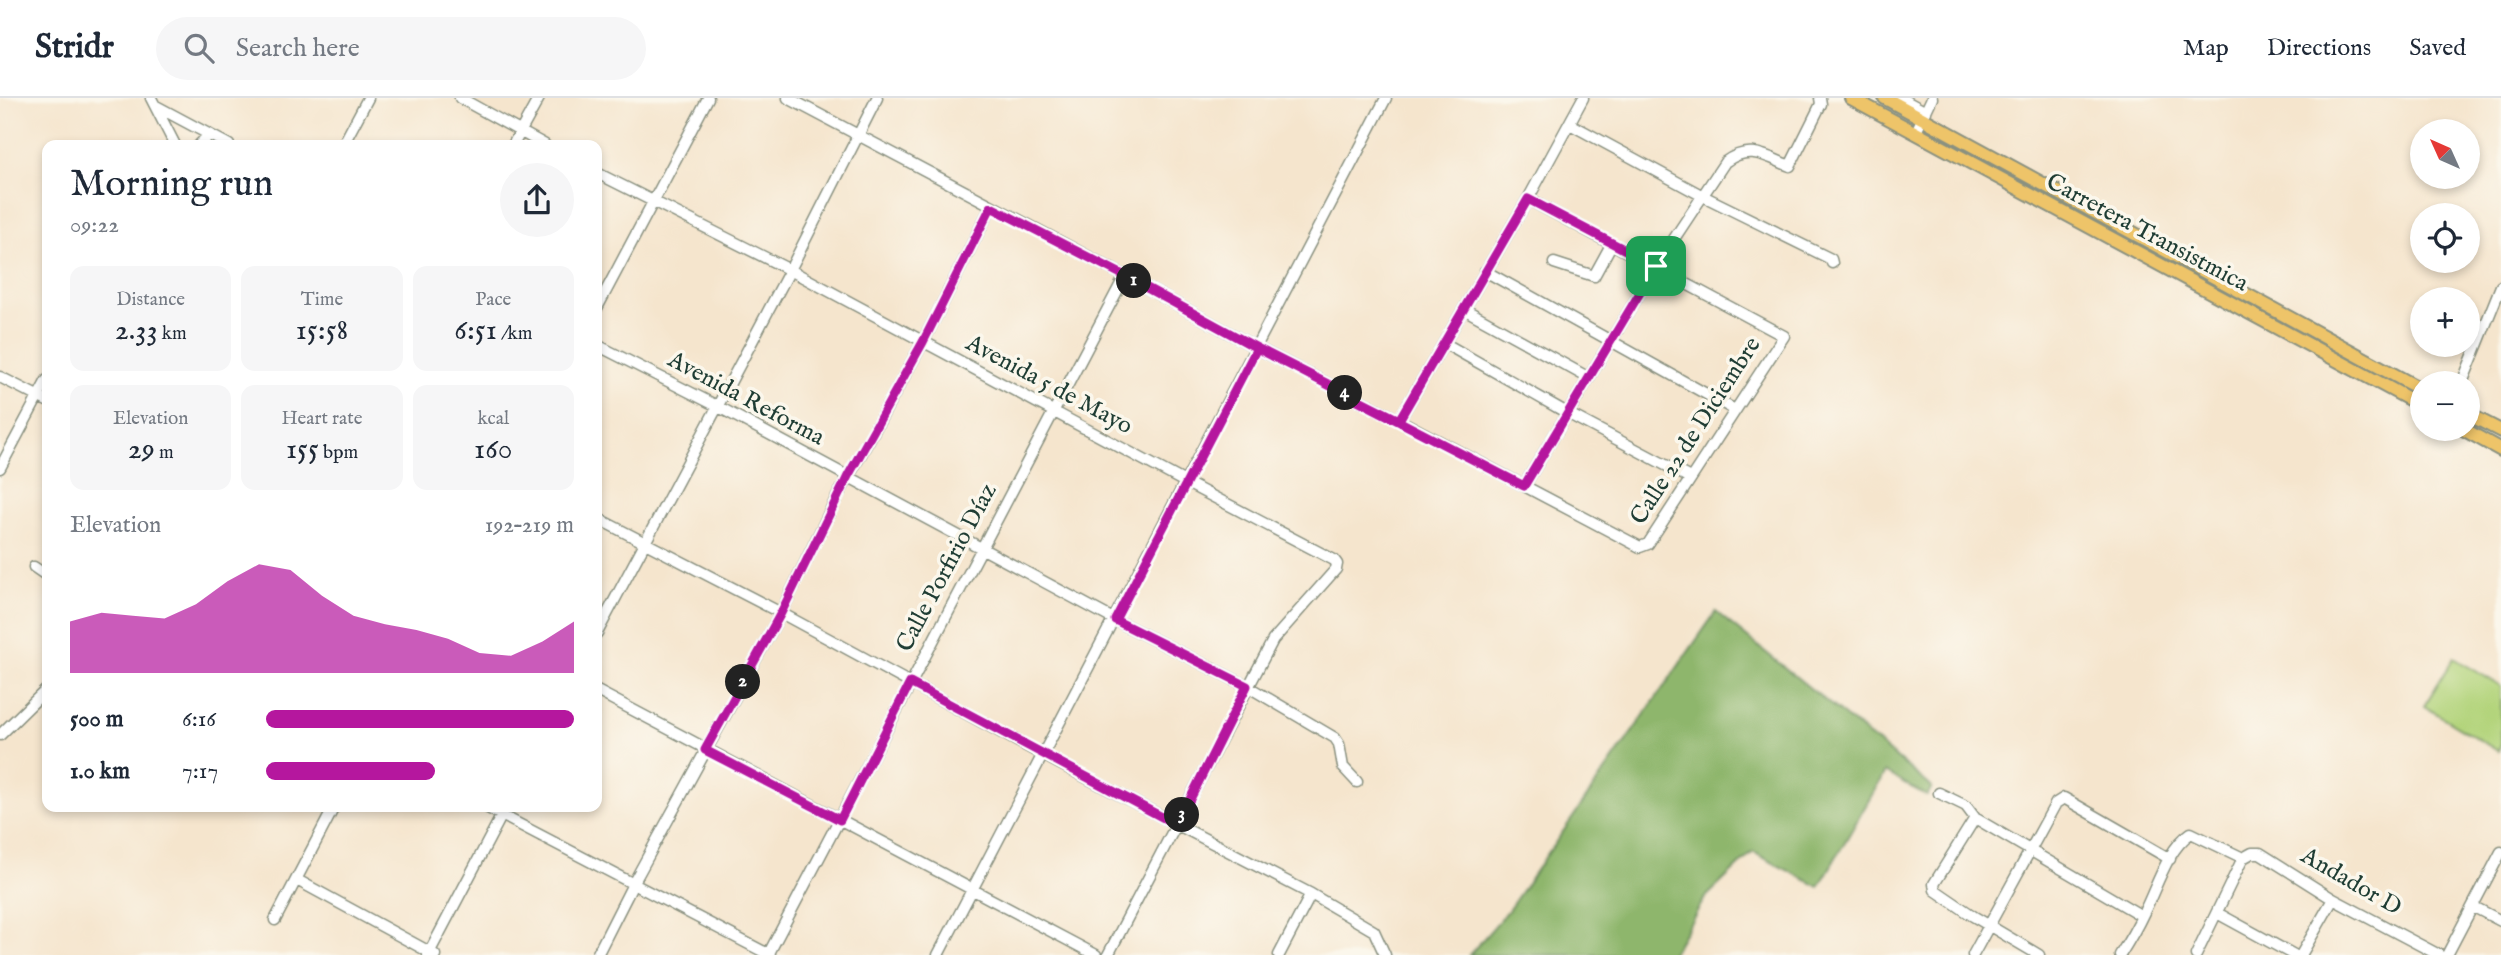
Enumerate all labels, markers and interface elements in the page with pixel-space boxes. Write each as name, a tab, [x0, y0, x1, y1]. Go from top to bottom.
search box	[156, 17, 646, 80]
text: Stridr	[35, 27, 114, 69]
icon: search	[180, 29, 218, 67]
text: Search here	[236, 32, 360, 65]
text: Map	[2183, 33, 2229, 64]
text: Directions	[2267, 33, 2371, 64]
text: Saved	[2409, 33, 2466, 64]
north arrow	[2410, 119, 2480, 189]
map controls	[2410, 119, 2480, 441]
text: Morning run	[70, 161, 273, 209]
button: share	[500, 163, 574, 237]
street label: Carretera Transistmica	[2041, 167, 2254, 300]
button: locate	[2410, 203, 2480, 273]
text: 09:22	[70, 211, 119, 240]
pin	[1626, 236, 1686, 296]
icon: arrive	[1637, 247, 1675, 285]
pin: 1	[1116, 264, 1152, 298]
text: 1	[1130, 268, 1137, 292]
button: +	[2410, 287, 2480, 357]
text: Distance	[116, 288, 185, 312]
text: Time	[301, 288, 343, 312]
text: Pace	[475, 288, 511, 312]
text: 2.33	[115, 312, 158, 350]
text: 15:58	[296, 312, 348, 350]
text: 6:51	[454, 312, 497, 350]
text: km	[158, 322, 187, 346]
text: /km	[497, 322, 532, 346]
street label: Avenida 5 de Mayo	[959, 327, 1138, 442]
street label: Calle 22 de Diciembre	[1624, 331, 1768, 531]
street label: Avenida Reforma	[661, 344, 830, 454]
button: −	[2410, 371, 2480, 441]
pin: 4	[1328, 376, 1362, 410]
text: 4	[1340, 380, 1349, 404]
text: Elevation	[113, 407, 188, 431]
text: Heart rate	[281, 407, 363, 431]
text: kcal	[477, 407, 509, 431]
text: 29	[128, 431, 155, 469]
text: 155	[286, 431, 319, 469]
text: 160	[474, 431, 513, 469]
text: m	[155, 441, 174, 465]
text: bpm	[319, 441, 358, 465]
street label: Calle Porfirio Díaz	[890, 478, 1004, 658]
text: Elevation	[70, 511, 161, 540]
text: 192–219 m	[485, 511, 574, 540]
pin: 2	[726, 664, 760, 700]
text: 2	[738, 669, 747, 693]
text: 500 m	[70, 705, 124, 734]
text: 6:16	[182, 705, 216, 734]
text: 1.0 km	[70, 757, 130, 786]
text: 7:17	[182, 757, 218, 786]
pin: 3	[1164, 798, 1200, 832]
text: 3	[1178, 802, 1185, 826]
street label: Andador D	[2294, 840, 2407, 923]

